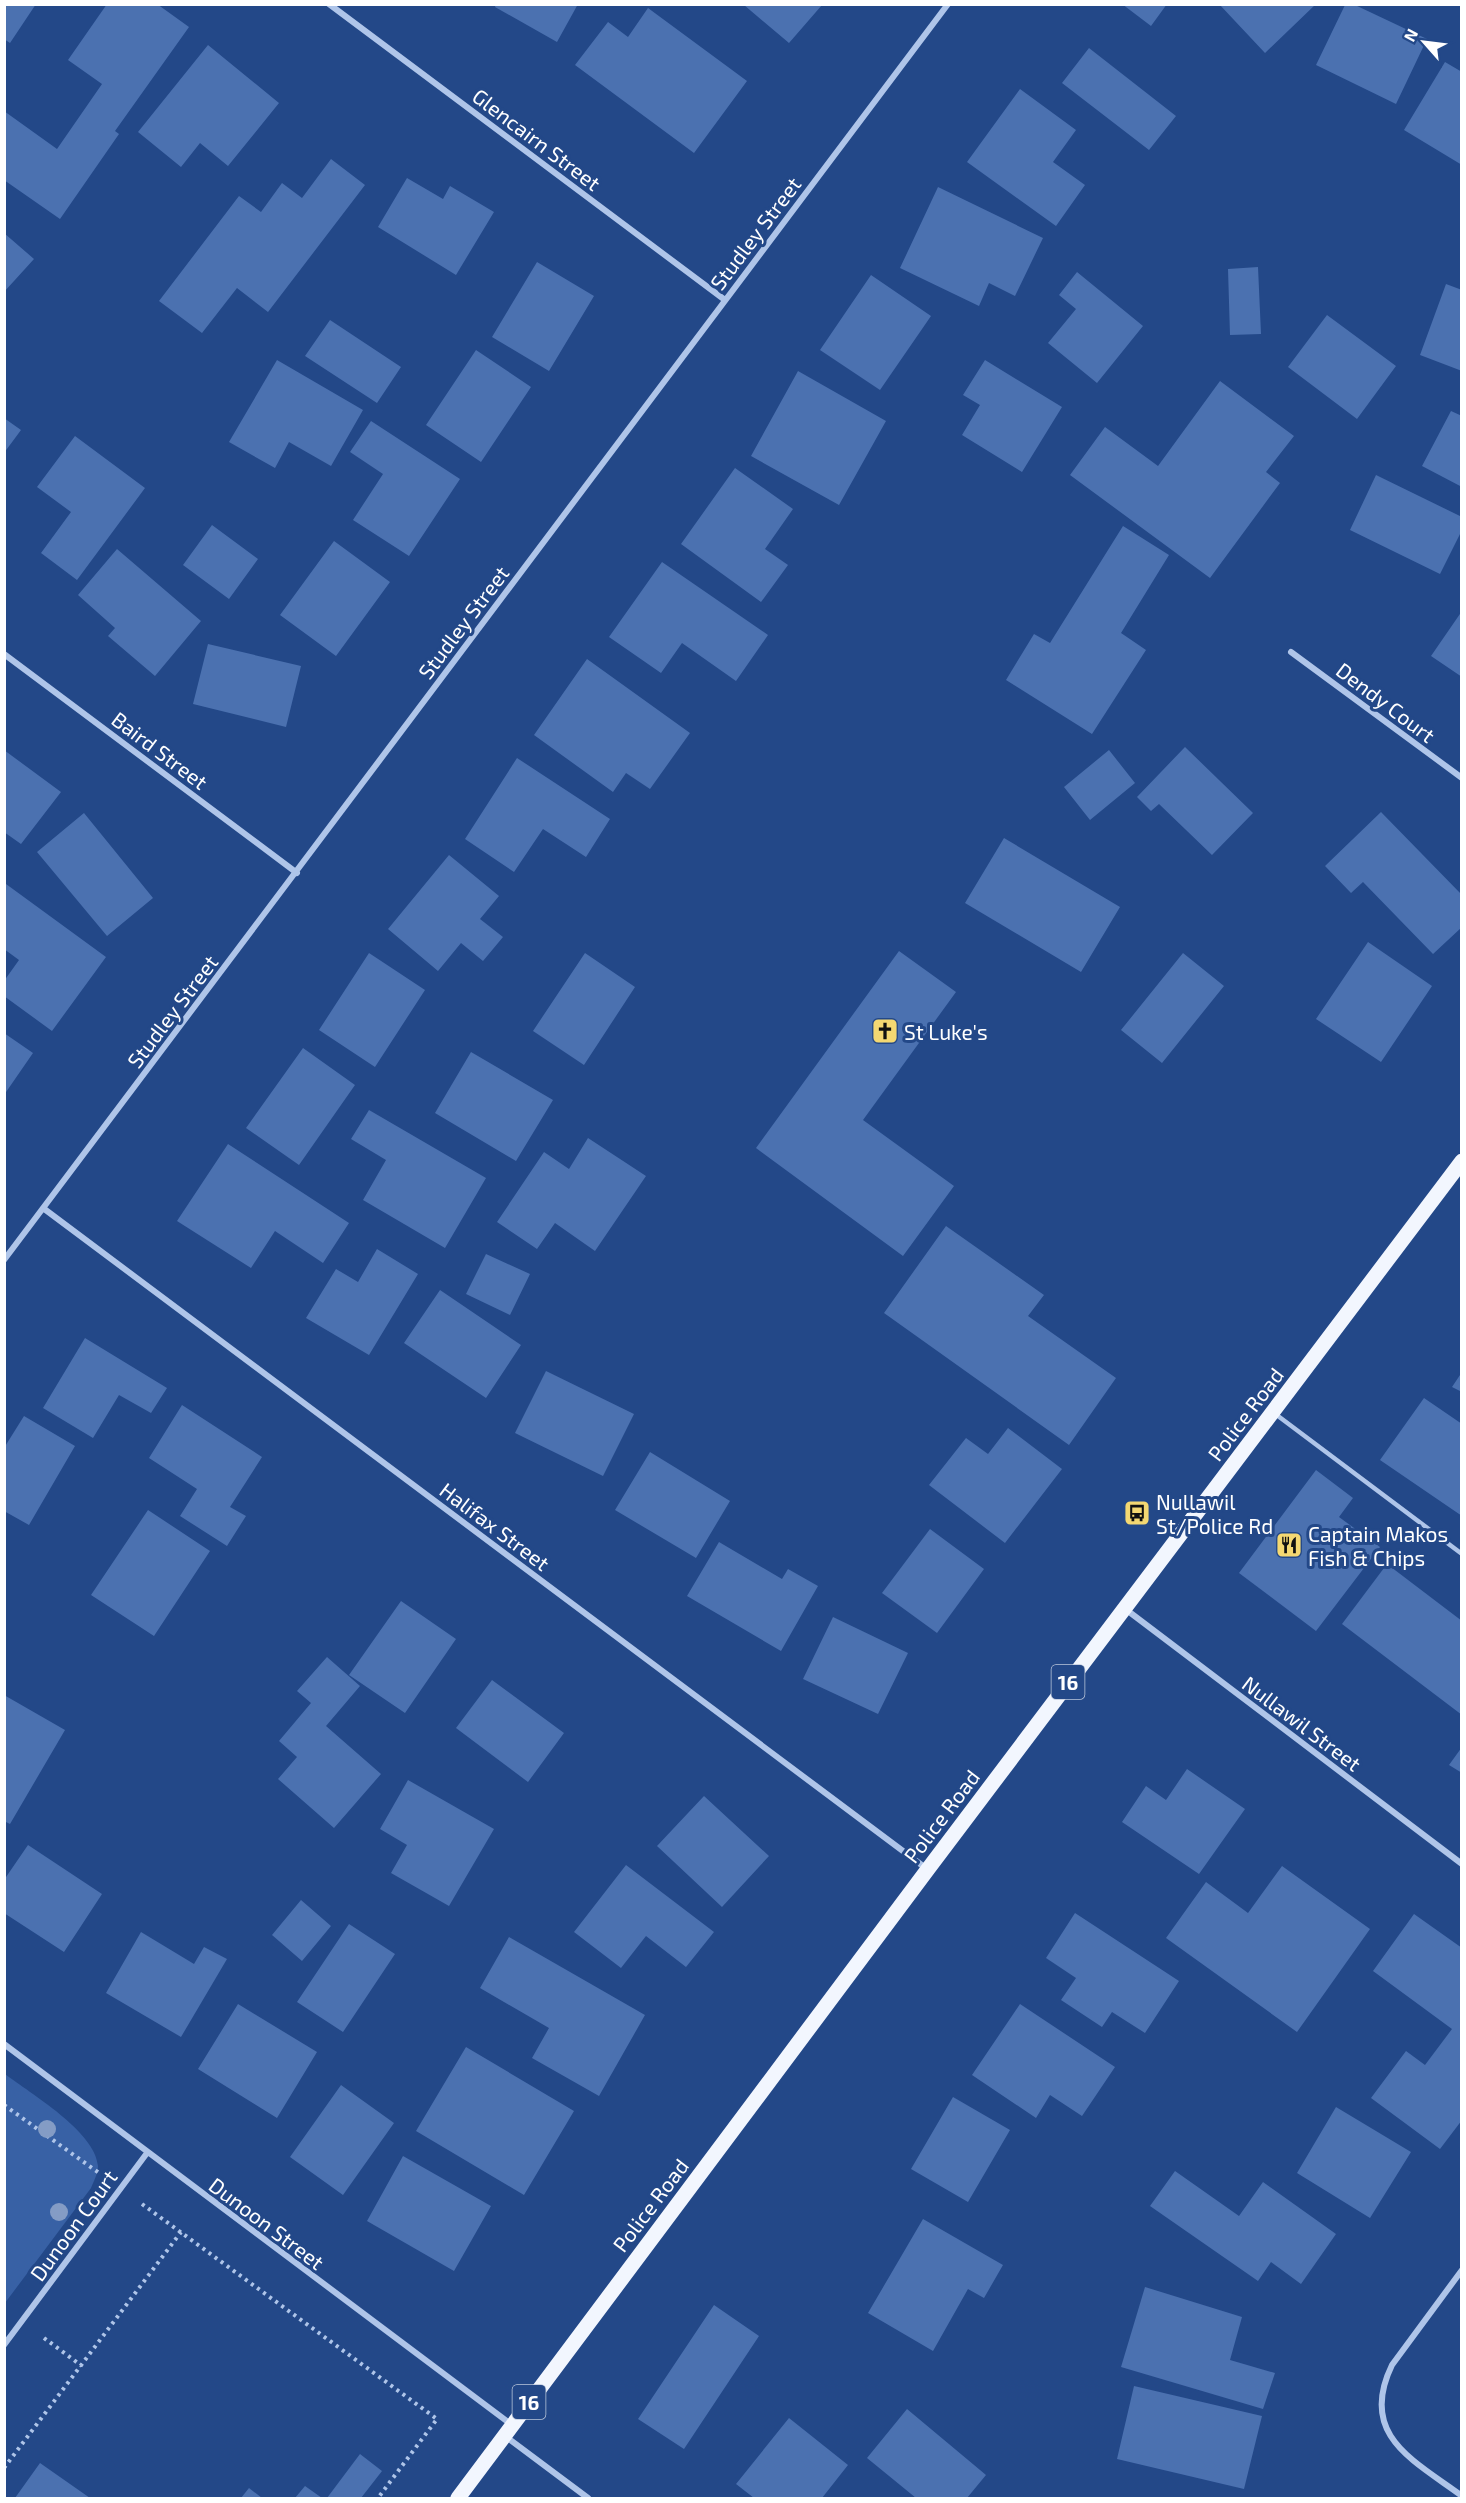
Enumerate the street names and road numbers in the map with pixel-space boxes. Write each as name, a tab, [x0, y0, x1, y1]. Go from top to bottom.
street label: Glencairn Street	[468, 83, 606, 195]
street label: Studley Street	[704, 172, 806, 294]
street label: Studley Street	[412, 561, 514, 683]
street label: Dendy Court	[1332, 657, 1440, 747]
street label: Baird Street	[107, 706, 213, 794]
street label: Studley Street	[121, 950, 223, 1072]
street label: Police Road	[1202, 1363, 1288, 1465]
street label: Halifax Street	[435, 1477, 555, 1575]
road number: 16	[1052, 1665, 1084, 1699]
street label: Nullawil Street	[1238, 1670, 1366, 1776]
street label: Police Road	[898, 1765, 984, 1867]
street label: Police Road	[607, 2154, 693, 2256]
street label: Dunoon Court	[24, 2165, 122, 2285]
street label: Dunoon Street	[205, 2172, 329, 2274]
road number: 16	[512, 2385, 546, 2419]

